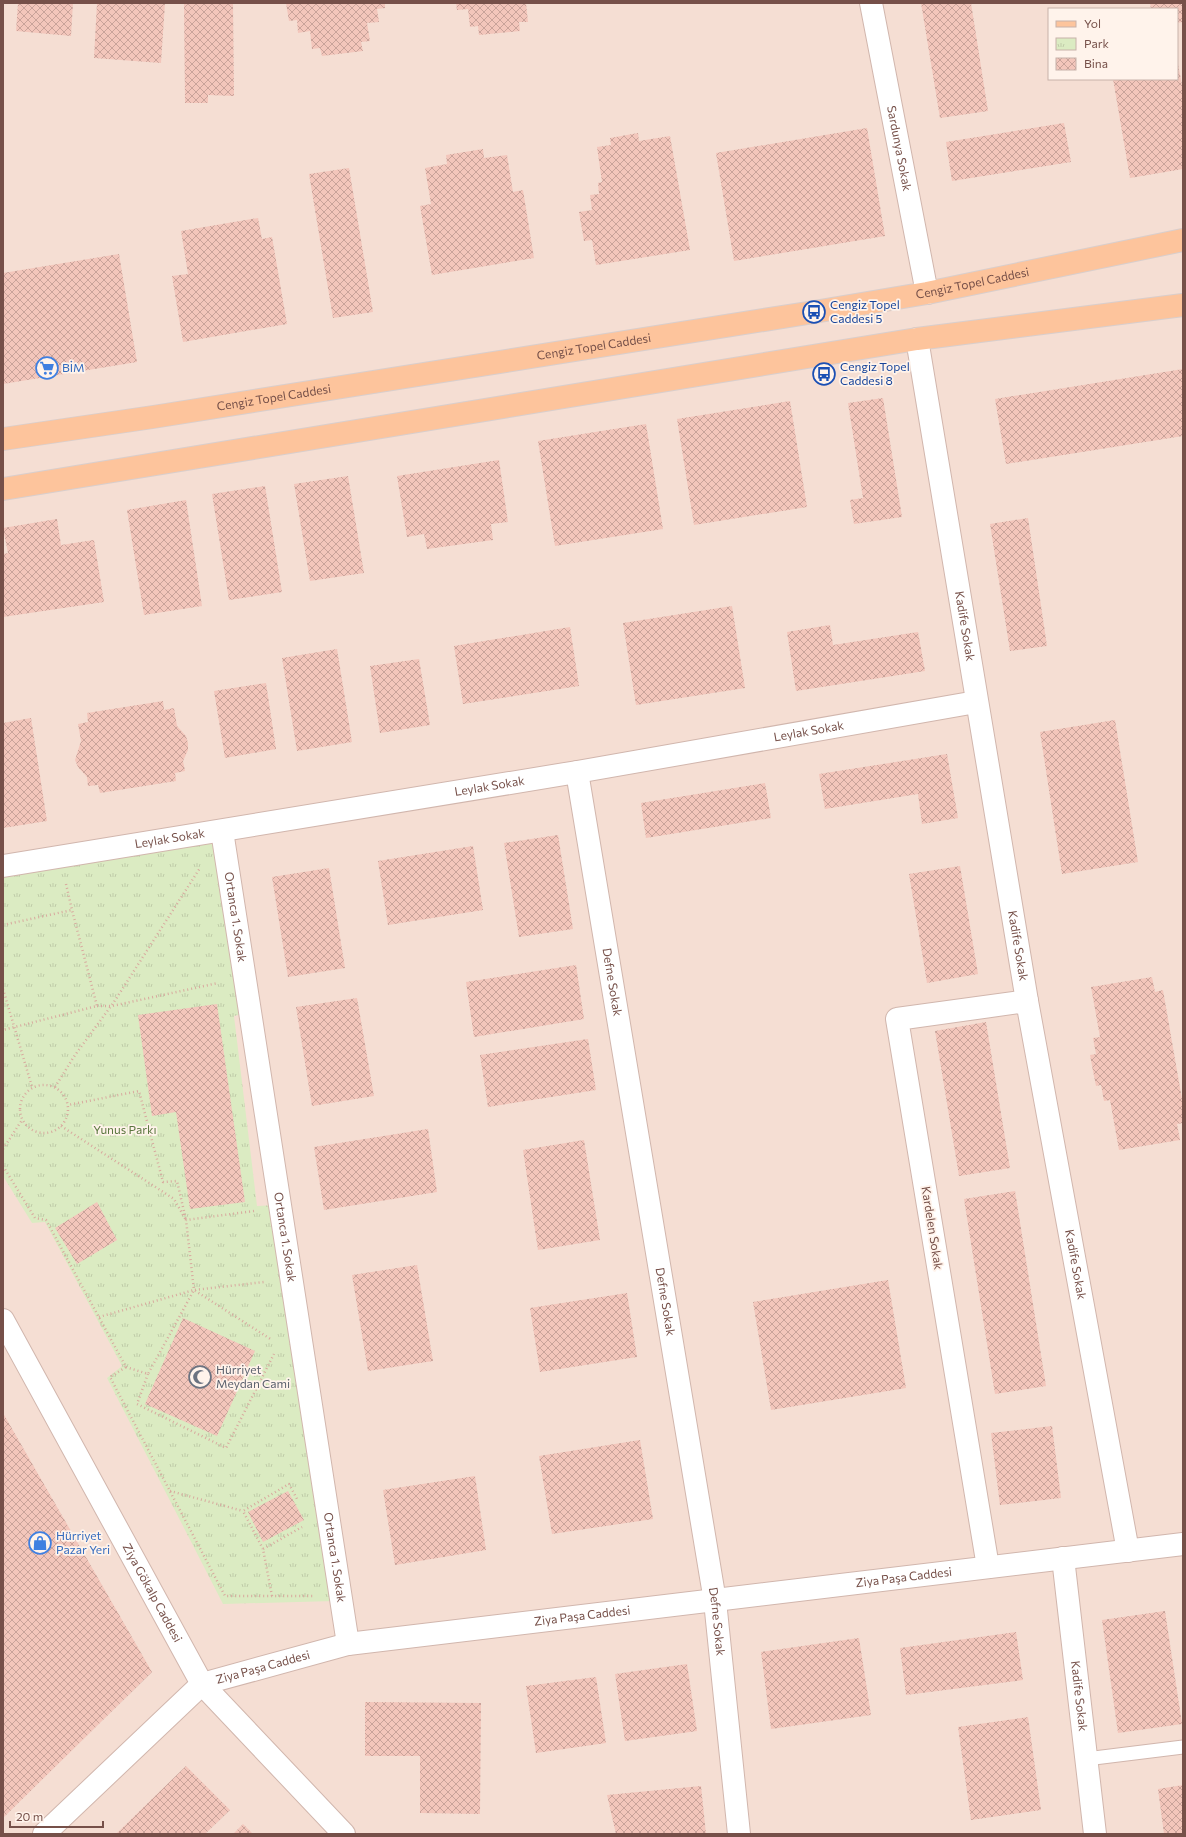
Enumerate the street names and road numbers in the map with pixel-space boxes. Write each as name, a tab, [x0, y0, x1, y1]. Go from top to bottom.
street label: Sardunya Sokak	[885, 104, 915, 192]
street label: Cengiz Topel Caddesi	[915, 264, 1030, 301]
street label: Cengiz Topel Caddesi	[536, 330, 652, 362]
street label: Cengiz Topel Caddesi	[216, 381, 332, 413]
street label: Kadife Sokak	[953, 590, 978, 663]
street label: Leylak Sokak	[772, 717, 845, 743]
street label: Leylak Sokak	[453, 773, 526, 798]
street label: Leylak Sokak	[133, 825, 206, 850]
street label: Ortanca 1. Sokak	[222, 871, 250, 963]
street label: Kadife Sokak	[1006, 909, 1032, 982]
street label: Defne Sokak	[600, 947, 626, 1018]
street label: Kardelen Sokak	[919, 1185, 947, 1271]
street label: Ortanca 1. Sokak	[272, 1191, 300, 1284]
street label: Kadife Sokak	[1063, 1228, 1090, 1301]
street label: Defne Sokak	[654, 1266, 679, 1337]
street label: Ortanca 1. Sokak	[322, 1511, 350, 1604]
street label: Ziya Gökalp Caddesi	[120, 1541, 186, 1644]
street label: Ziya Paşa Caddesi	[855, 1564, 953, 1589]
street label: Defne Sokak	[707, 1586, 729, 1657]
street label: Ziya Paşa Caddesi	[533, 1602, 631, 1628]
street label: Ziya Paşa Caddesi	[214, 1647, 311, 1686]
street label: Kadife Sokak	[1069, 1660, 1091, 1733]

